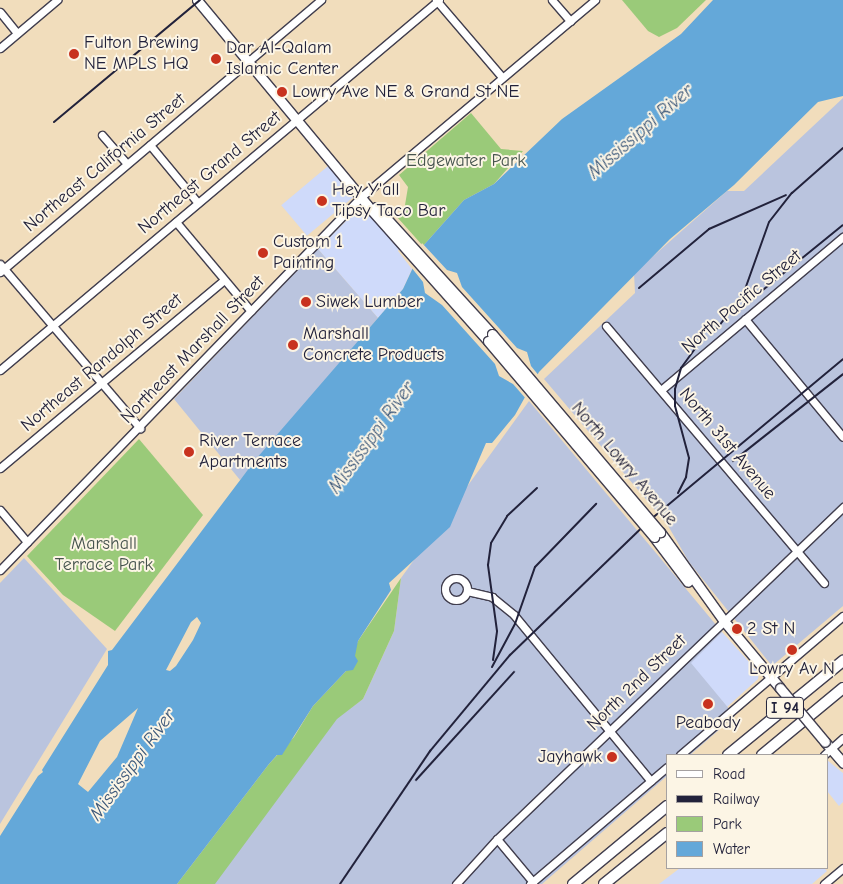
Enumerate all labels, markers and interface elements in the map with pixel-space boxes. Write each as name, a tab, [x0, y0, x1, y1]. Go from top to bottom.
place label: Fulton Brewing NE MPLS HQ	[84, 33, 199, 76]
place label: Dar Al-Qalam Islamic Center	[226, 38, 338, 80]
marker: Fulton Brewing NE MPLS HQ	[68, 48, 80, 60]
marker: Dar Al-Qalam Islamic Center	[210, 53, 222, 65]
water label: Mississippi River	[584, 80, 698, 184]
place label: Lowry Ave NE & Grand St NE	[292, 81, 519, 103]
marker: Lowry Ave NE & Grand St NE	[276, 86, 288, 98]
street label: Northeast California Street	[20, 89, 190, 237]
street label: Northeast Grand Street	[134, 107, 286, 239]
park label: Edgewater Park	[406, 150, 526, 172]
place label: Hey Y'all Tipsy Taco Bar	[332, 180, 445, 222]
marker: Hey Y'all Tipsy Taco Bar	[316, 195, 328, 207]
place label: Custom 1 Painting	[273, 232, 343, 274]
street label: North Pacific Street	[678, 246, 806, 358]
marker: Custom 1 Painting	[257, 247, 269, 259]
street label: Northeast Marshall Street	[117, 272, 269, 428]
street label: Northeast Randolph Street	[17, 289, 187, 437]
place label: Siwek Lumber	[316, 291, 423, 313]
marker: Siwek Lumber	[300, 296, 312, 308]
place label: Marshall Concrete Products	[303, 324, 444, 366]
marker: Marshall Concrete Products	[287, 339, 299, 351]
water label: Mississippi River	[324, 378, 420, 498]
street label: North 31st Avenue	[674, 384, 780, 504]
street label: North Lowry Avenue	[566, 398, 682, 530]
place label: River Terrace Apartments	[199, 431, 301, 474]
marker: River Terrace Apartments	[183, 446, 195, 458]
park label: Marshall Terrace Park	[55, 534, 153, 576]
place label: 2 St N	[747, 618, 795, 640]
marker: 2 St N	[731, 623, 743, 635]
street label: North 2nd Street	[583, 630, 691, 736]
marker: Lowry Av N	[786, 644, 798, 656]
place label: Lowry Av N	[749, 658, 835, 680]
road number: I 94	[765, 694, 805, 721]
marker: Peabody	[702, 698, 714, 710]
water label: Mississippi River	[85, 705, 181, 825]
place label: Peabody	[676, 712, 740, 734]
place label: Jayhawk	[538, 746, 602, 768]
marker: Jayhawk	[606, 751, 618, 763]
legend	[666, 754, 828, 869]
text: Road	[713, 765, 745, 783]
text: Railway	[713, 790, 759, 808]
text: Park	[713, 815, 742, 833]
text: Water	[713, 840, 750, 858]

